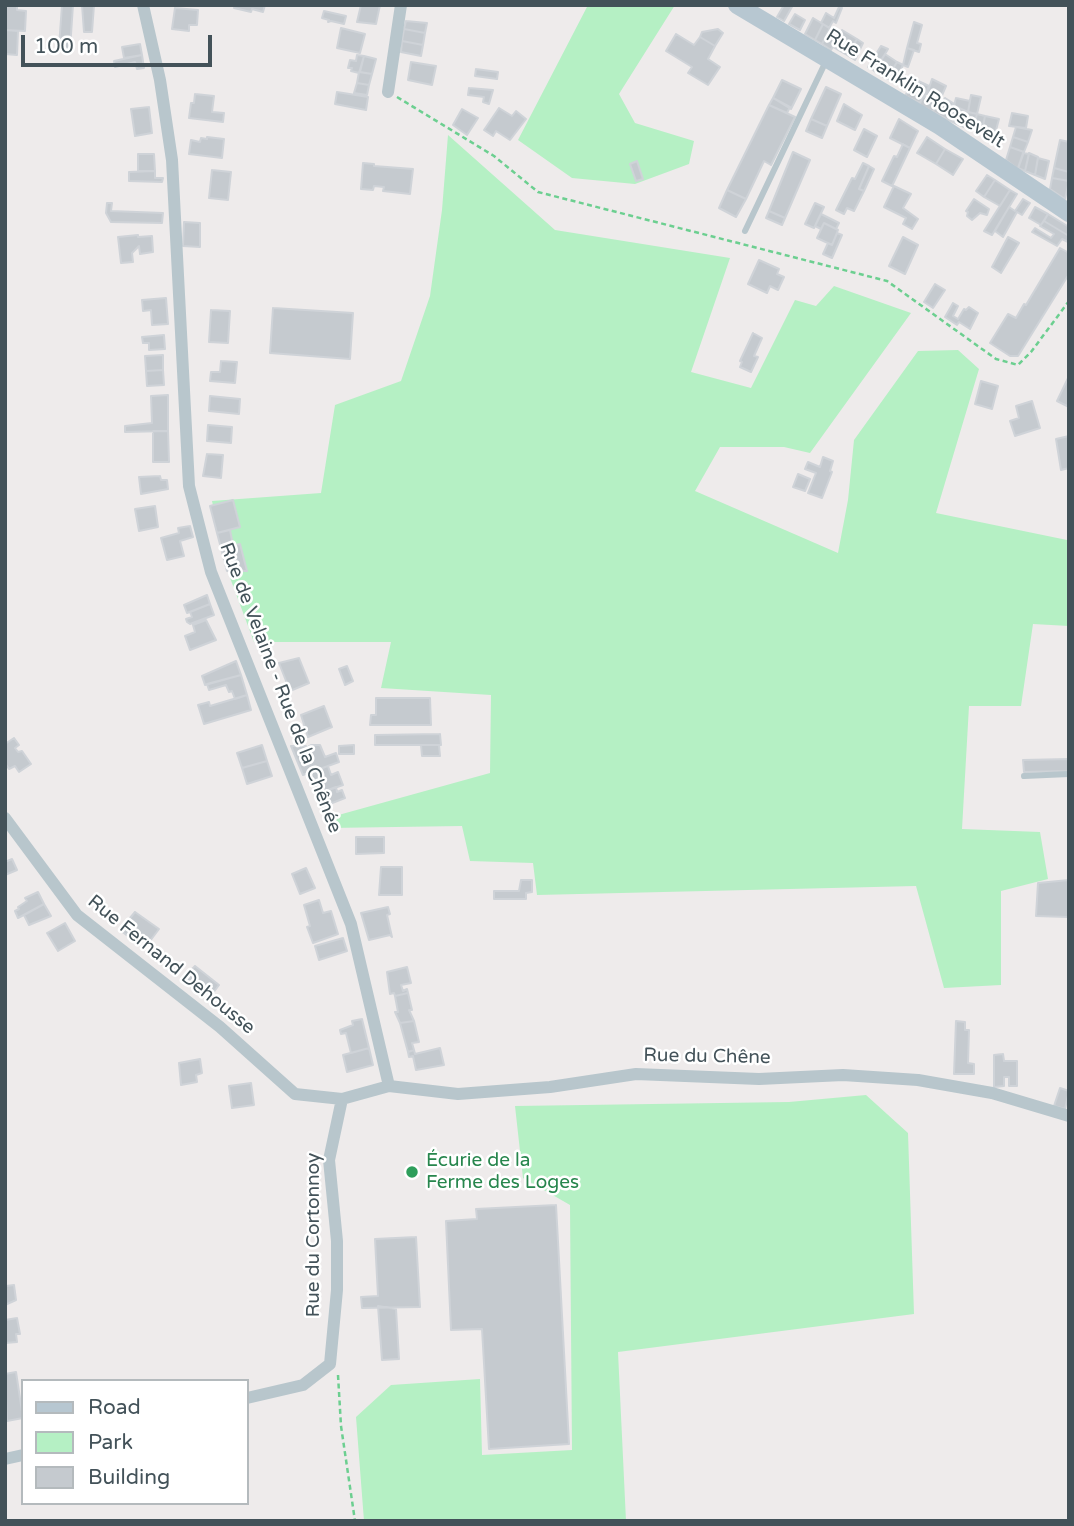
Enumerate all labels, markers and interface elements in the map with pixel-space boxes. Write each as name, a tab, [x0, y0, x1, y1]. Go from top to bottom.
scale bar	[24, 21, 215, 65]
street label: Rue Franklin Roosevelt	[821, 25, 1009, 153]
text: 100 m	[34, 34, 98, 59]
street label: Rue de Velaine - Rue de la Chênée	[214, 540, 346, 836]
street label: Rue Fernand Dehousse	[83, 890, 259, 1040]
street label: Rue du Chêne	[643, 1044, 771, 1070]
place label: Écurie de la Ferme des Loges	[426, 1150, 579, 1194]
street label: Rue du Cortonnoy	[303, 1153, 325, 1317]
marker: Écurie de la Ferme des Loges	[404, 1164, 420, 1180]
legend	[21, 1379, 248, 1505]
text: Road	[88, 1395, 141, 1420]
text: Park	[88, 1430, 133, 1455]
text: Building	[88, 1465, 170, 1490]

